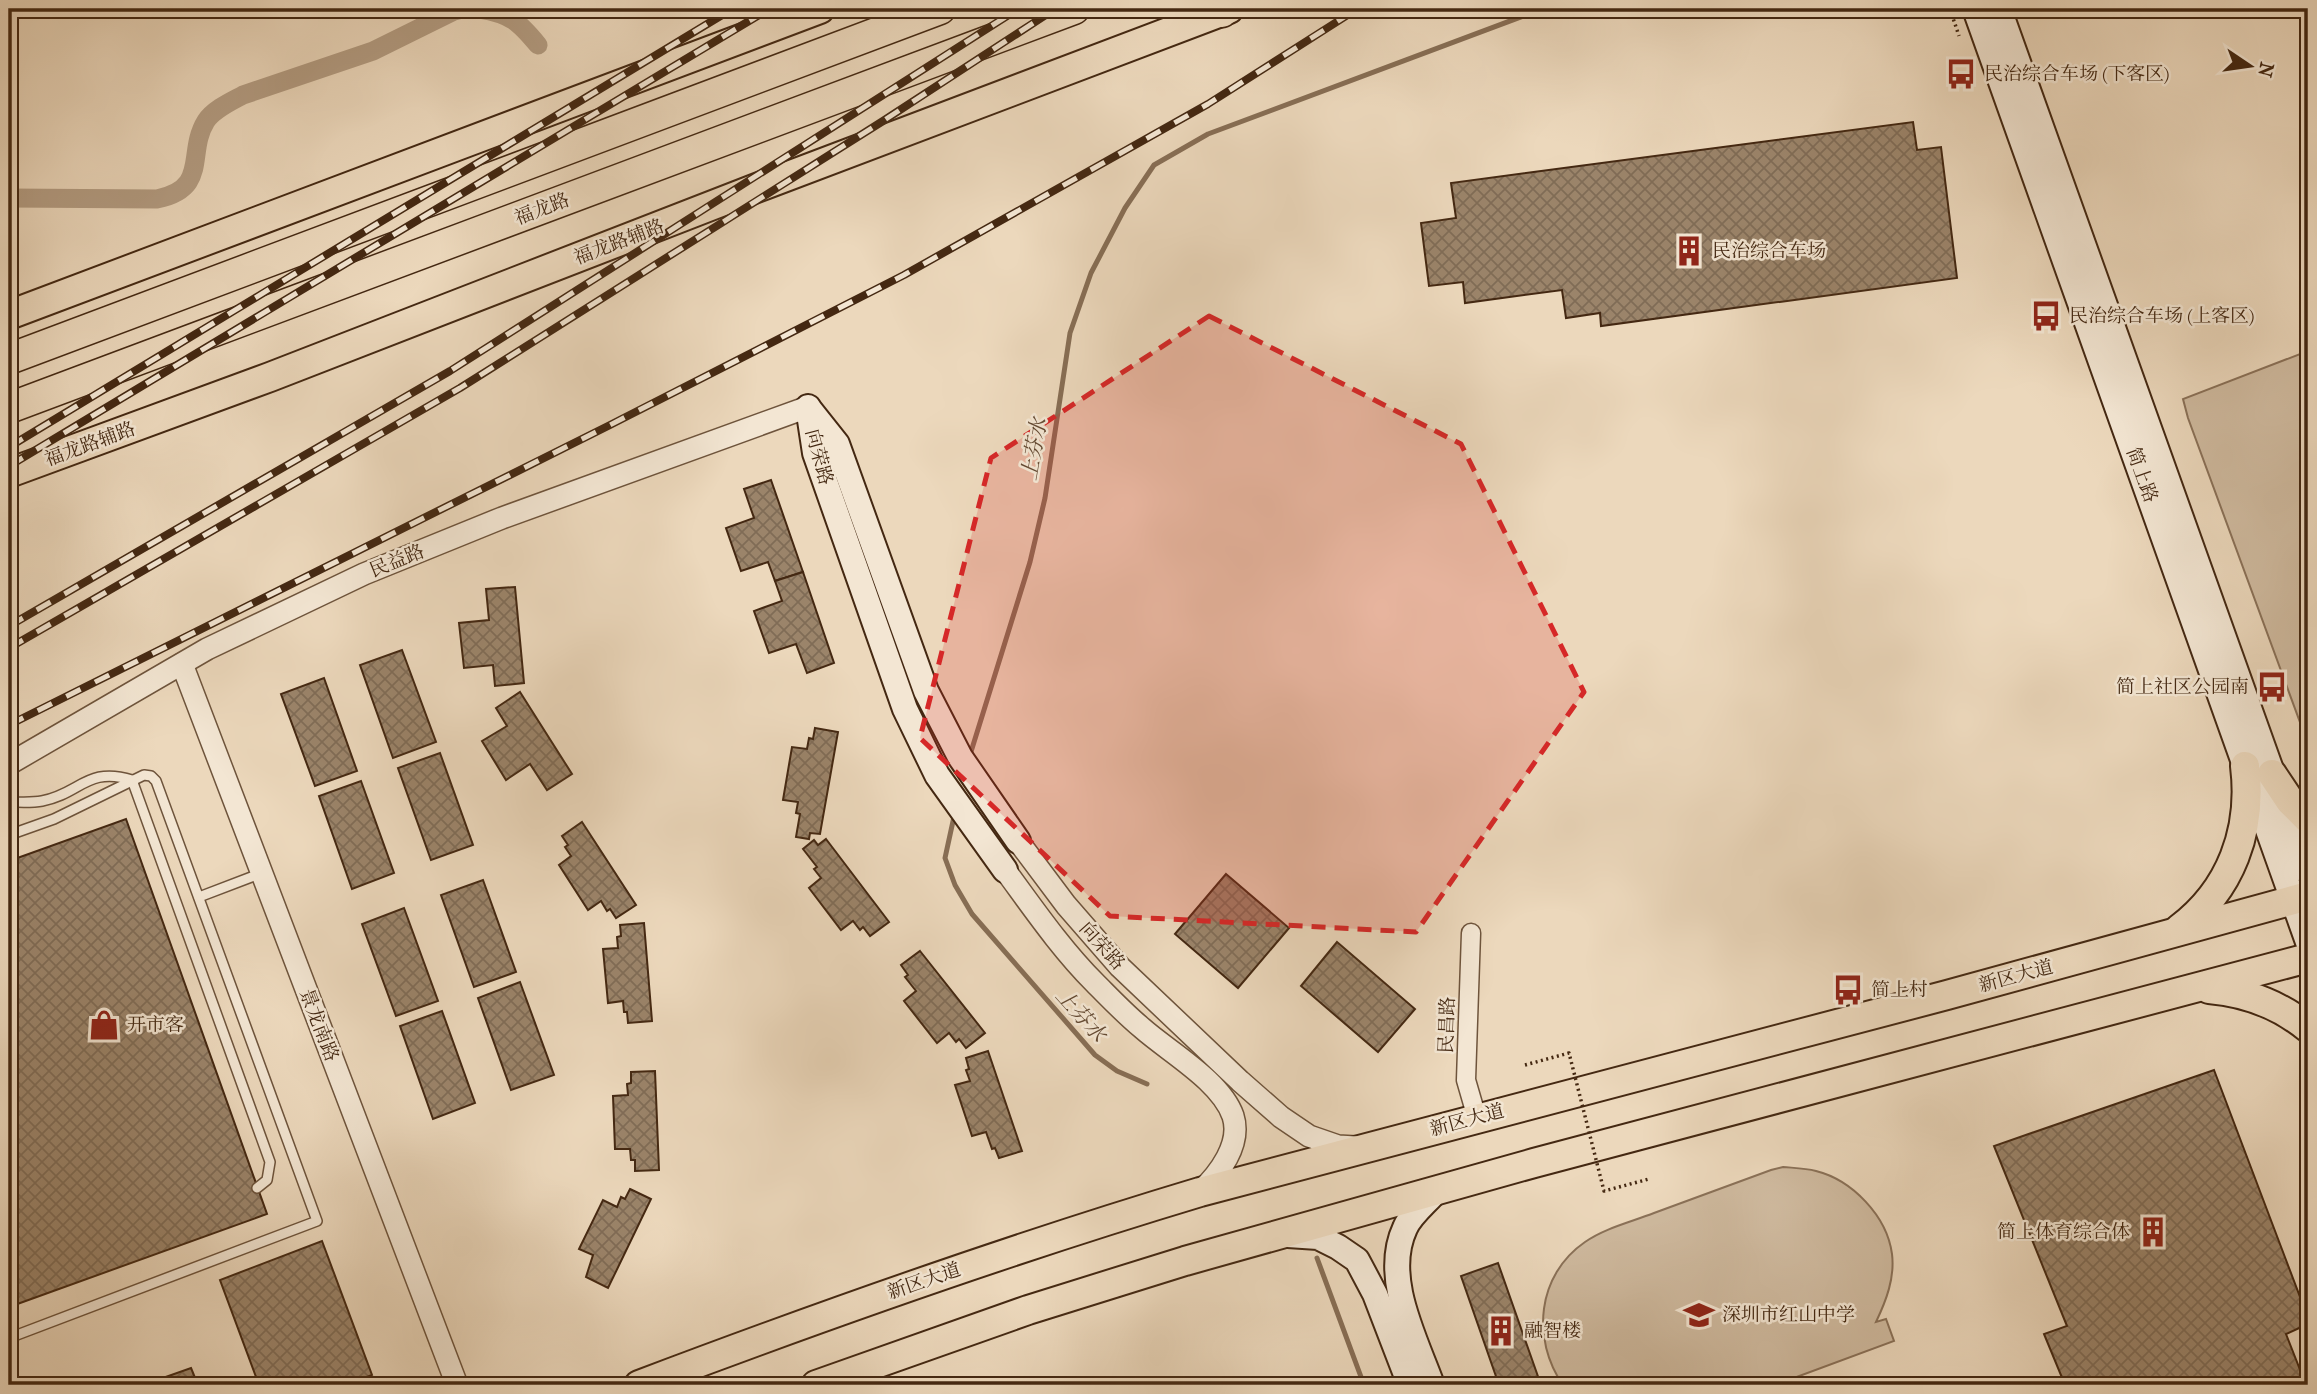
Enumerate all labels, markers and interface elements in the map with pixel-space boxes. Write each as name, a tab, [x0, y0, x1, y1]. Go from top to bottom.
north arrow	[2216, 32, 2286, 102]
bus stop icon: 民治综合车场 (下客区)	[1944, 57, 1978, 91]
text: N	[2253, 60, 2278, 80]
place label: 民治综合车场 (下客区)	[1984, 63, 2170, 85]
street label: 福龙路	[511, 189, 573, 229]
street label: 福龙路辅路	[571, 215, 667, 269]
building icon: 民治综合车场	[1672, 234, 1706, 268]
place label: 民治综合车场	[1712, 240, 1826, 262]
bus stop icon: 民治综合车场 (上客区)	[2029, 299, 2063, 333]
place label: 民治综合车场 (上客区)	[2069, 305, 2255, 327]
water label: 上芬水	[1017, 414, 1052, 482]
street label: 福龙路辅路	[42, 417, 138, 471]
street label: 向荣路	[801, 427, 837, 487]
street label: 简上路	[2122, 444, 2162, 506]
street label: 民益路	[366, 540, 428, 582]
bus stop icon: 简上社区公园南	[2255, 670, 2289, 704]
place label: 简上社区公园南	[2116, 676, 2249, 698]
street label: 向荣路	[1075, 917, 1129, 975]
street label: 新区大道	[1976, 956, 2056, 996]
bus stop icon: 简上村	[1831, 973, 1865, 1007]
place label: 简上村	[1871, 979, 1928, 1001]
water label: 上芬水	[1051, 984, 1112, 1048]
street label: 景龙南路	[295, 986, 343, 1064]
street label: 民昌路	[1435, 996, 1459, 1054]
shop icon: 开市客	[87, 1008, 121, 1042]
place label: 开市客	[127, 1014, 184, 1036]
street label: 新区大道	[1427, 1100, 1507, 1140]
building icon: 简上体育综合体	[2136, 1215, 2170, 1249]
place label: 简上体育综合体	[1997, 1221, 2130, 1243]
street label: 新区大道	[884, 1258, 964, 1304]
school or university icon: 深圳市红山中学	[1682, 1298, 1716, 1332]
place label: 深圳市红山中学	[1722, 1304, 1855, 1326]
building icon: 融智楼	[1484, 1314, 1518, 1348]
place label: 融智楼	[1524, 1320, 1581, 1342]

